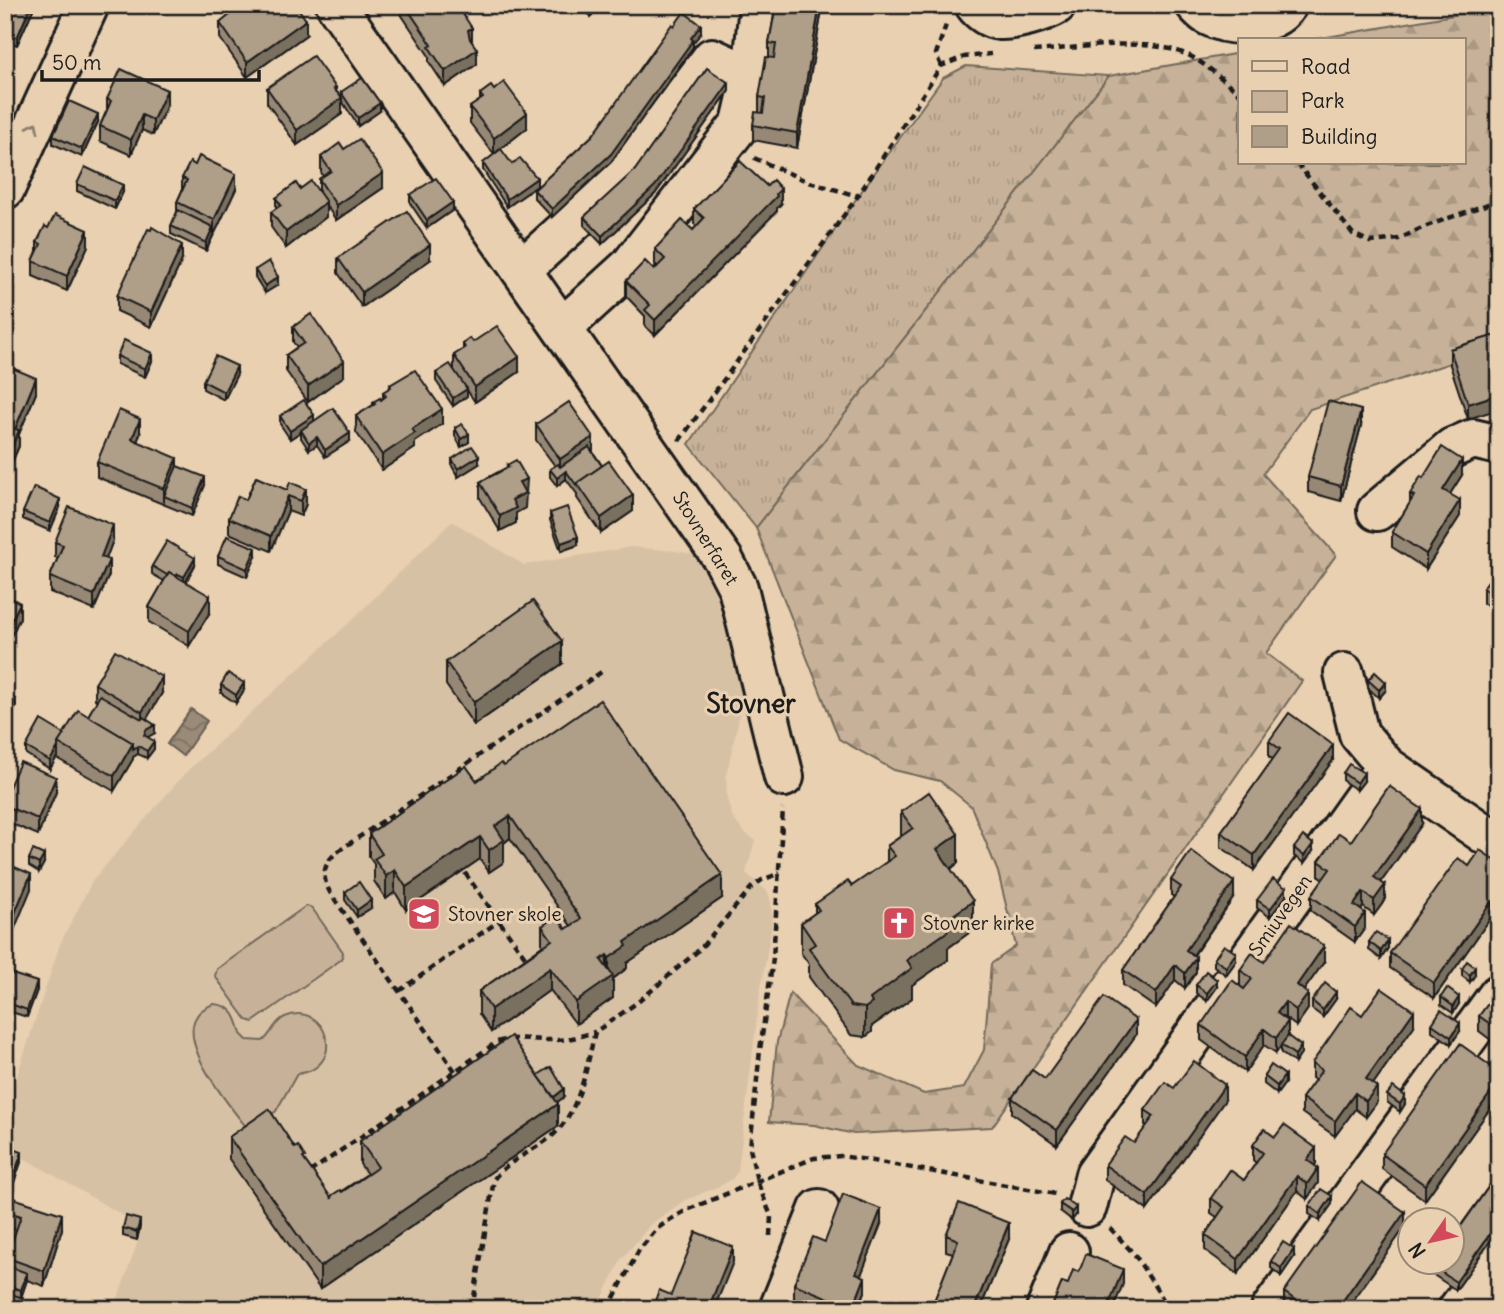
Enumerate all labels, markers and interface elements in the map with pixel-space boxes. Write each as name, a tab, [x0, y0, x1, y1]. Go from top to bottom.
scale bar	[42, 38, 259, 82]
legend	[1238, 38, 1466, 164]
text: 50 m	[52, 49, 101, 76]
text: Road	[1301, 53, 1350, 80]
text: Park	[1301, 87, 1344, 114]
one-way arrow	[25, 122, 39, 134]
text: Building	[1301, 123, 1377, 150]
street label: Stovnerfaret	[668, 487, 744, 589]
district label: Stovner	[706, 687, 796, 720]
street label: Smiuvegen	[1243, 870, 1317, 960]
school or university icon: Stovner skole	[405, 895, 443, 933]
place label: Stovner skole	[448, 902, 561, 926]
church icon: Stovner kirke	[880, 904, 918, 942]
place label: Stovner kirke	[923, 911, 1035, 935]
north arrow	[1396, 1206, 1466, 1276]
text: N	[1403, 1238, 1431, 1263]

